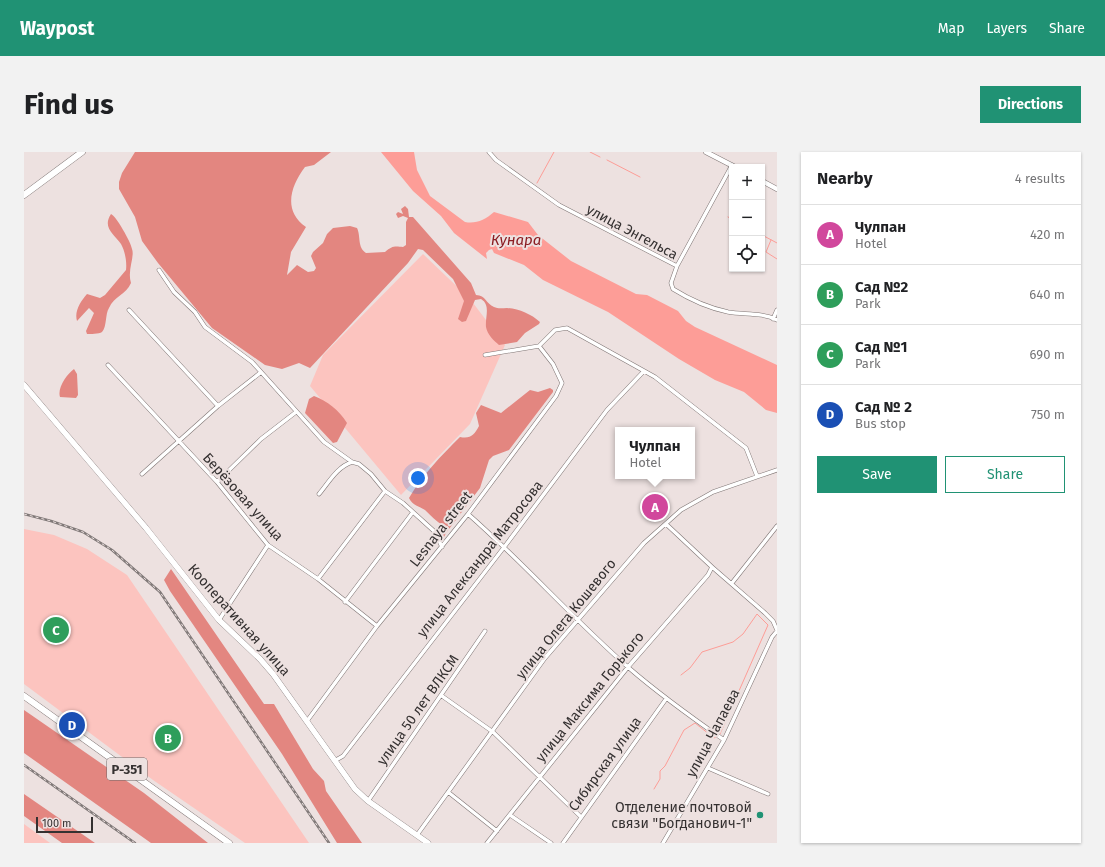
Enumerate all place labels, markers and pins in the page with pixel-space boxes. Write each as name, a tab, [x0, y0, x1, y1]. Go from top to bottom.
pin: A	[642, 492, 668, 522]
pin: C	[43, 615, 69, 645]
pin: D	[59, 710, 85, 740]
pin: B	[155, 723, 181, 753]
place label: Отделение почтовой связи "Богданович-1"	[611, 799, 752, 832]
marker: Отделение почтовой связи "Богданович-1"	[755, 810, 765, 820]

